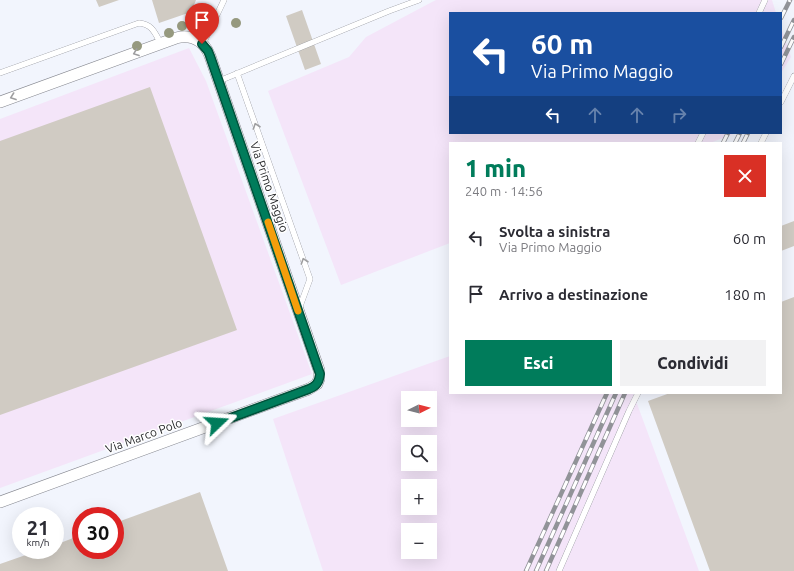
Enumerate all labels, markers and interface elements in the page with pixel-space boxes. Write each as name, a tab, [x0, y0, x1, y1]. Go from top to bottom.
pin	[185, 3, 219, 44]
icon: arrive	[191, 9, 213, 31]
icon: left	[465, 28, 517, 80]
text: 60 m	[531, 28, 593, 59]
one-way arrow	[132, 48, 139, 56]
text: Via Primo Maggio	[531, 61, 673, 81]
one-way arrow	[10, 93, 17, 101]
icon: left	[542, 104, 564, 126]
icon: ahead	[584, 104, 606, 126]
icon: ahead	[626, 104, 648, 126]
icon: right	[668, 104, 690, 126]
one-way arrow	[252, 122, 260, 129]
street label: Via Primo Maggio	[248, 140, 291, 234]
text: 1 min	[465, 155, 526, 182]
button: close	[724, 155, 766, 197]
text: 240 m · 14:56	[465, 184, 543, 198]
text: Svolta a sinistra	[499, 223, 610, 240]
icon: left	[465, 227, 487, 249]
text: 60 m	[733, 230, 766, 247]
text: Via Primo Maggio	[499, 240, 602, 254]
one-way arrow	[300, 258, 309, 265]
icon: arrive	[465, 283, 487, 305]
text: Arrivo a destinazione	[499, 286, 648, 303]
text: 180 m	[724, 286, 766, 303]
button: Esci	[465, 340, 612, 386]
button: Condividi	[620, 340, 766, 386]
north arrow	[401, 391, 437, 427]
map controls	[401, 391, 437, 559]
position arrow	[196, 402, 238, 444]
street label: Via Marco Polo	[104, 416, 184, 455]
button: search	[401, 435, 437, 471]
button: +	[401, 479, 437, 515]
speed limit sign: 30	[72, 507, 124, 559]
text: 21	[27, 516, 49, 539]
button: −	[401, 523, 437, 559]
text: km/h	[26, 537, 50, 548]

